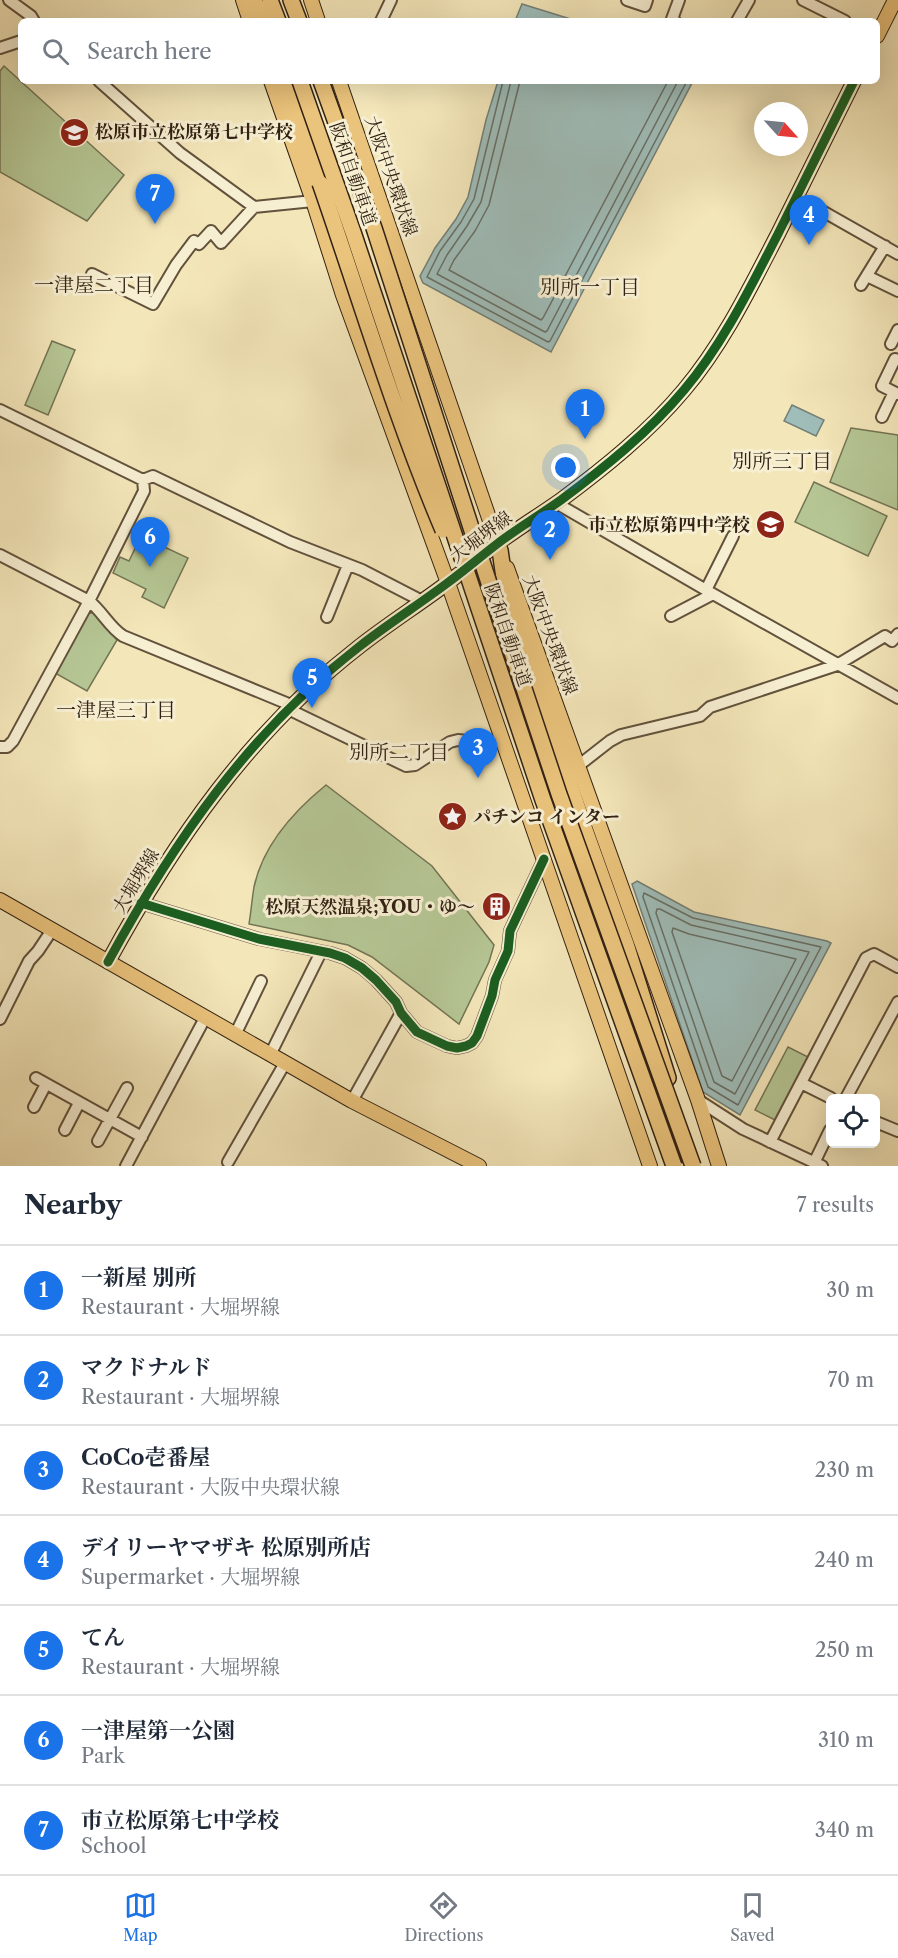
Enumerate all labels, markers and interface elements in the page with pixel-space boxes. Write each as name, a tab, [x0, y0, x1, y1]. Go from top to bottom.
search box	[18, 18, 880, 84]
icon: search	[39, 35, 72, 68]
text: Search here	[87, 38, 212, 65]
north arrow	[754, 102, 808, 156]
street label: 大阪中央環状線	[360, 113, 422, 239]
school or university icon: 松原市立松原第七中学校	[58, 116, 90, 148]
street label: 阪和自動車道	[325, 119, 381, 229]
place label: 松原市立松原第七中学校	[95, 121, 293, 143]
pin: 7	[136, 174, 174, 224]
pin: 4	[790, 196, 828, 245]
district label: 一津屋二丁目	[34, 273, 154, 297]
district label: 別所一丁目	[540, 275, 640, 299]
pin: 1	[566, 390, 604, 439]
district label: 別所三丁目	[732, 449, 832, 473]
your location	[551, 453, 580, 482]
street label: 大堀堺線	[446, 507, 516, 567]
school or university icon: 市立松原第四中学校	[755, 509, 787, 541]
pin: 2	[530, 510, 570, 560]
place label: 市立松原第四中学校	[588, 514, 750, 536]
pin: 6	[130, 518, 170, 567]
street label: 大阪中央環状線	[518, 572, 582, 698]
street label: 阪和自動車道	[480, 580, 536, 690]
pin: 5	[292, 658, 332, 708]
district label: 一津屋三丁目	[56, 698, 176, 722]
pin: 3	[458, 728, 498, 778]
district label: 別所二丁目	[349, 740, 449, 764]
place icon: パチンコ インター	[436, 801, 468, 833]
place label: パチンコ インター	[473, 806, 620, 828]
street label: 大堀堺線	[108, 844, 164, 918]
building icon: 松原天然温泉;YOU・ゆ〜	[480, 891, 512, 923]
place label: 松原天然温泉;YOU・ゆ〜	[265, 896, 475, 918]
map controls	[826, 1094, 880, 1148]
button: locate	[826, 1094, 880, 1148]
text: Nearby	[24, 1189, 122, 1221]
text: 7 results	[797, 1193, 874, 1217]
text: 一新屋 別所	[81, 1264, 197, 1291]
text: 1	[39, 1278, 48, 1302]
text: 30 m	[826, 1278, 874, 1302]
text: Restaurant · 大堀堺線	[81, 1295, 280, 1319]
text: マクドナルド	[81, 1354, 212, 1381]
text: 2	[38, 1368, 49, 1392]
text: 70 m	[828, 1368, 874, 1392]
text: Restaurant · 大堀堺線	[81, 1385, 280, 1409]
text: CoCo壱番屋	[81, 1444, 210, 1471]
text: 3	[38, 1458, 49, 1482]
text: 230 m	[815, 1458, 874, 1482]
text: Restaurant · 大阪中央環状線	[81, 1475, 340, 1499]
text: デイリーヤマザキ 松原別所店	[81, 1534, 371, 1561]
text: 4	[38, 1548, 49, 1572]
text: 240 m	[814, 1548, 874, 1572]
text: Supermarket · 大堀堺線	[81, 1565, 300, 1589]
text: てん	[81, 1624, 125, 1651]
text: 5	[38, 1638, 49, 1662]
text: 250 m	[815, 1638, 874, 1662]
text: Restaurant · 大堀堺線	[81, 1655, 280, 1679]
text: 一津屋第一公園	[81, 1717, 235, 1744]
text: 6	[38, 1728, 49, 1752]
text: 310 m	[818, 1728, 874, 1752]
text: Park	[81, 1744, 124, 1768]
text: 市立松原第七中学校	[81, 1807, 279, 1834]
text: 7	[38, 1818, 49, 1842]
text: 340 m	[815, 1818, 874, 1842]
text: School	[81, 1834, 146, 1858]
tab: Map	[123, 1889, 158, 1945]
tab: Directions	[404, 1889, 483, 1945]
tab: Saved	[730, 1889, 775, 1945]

